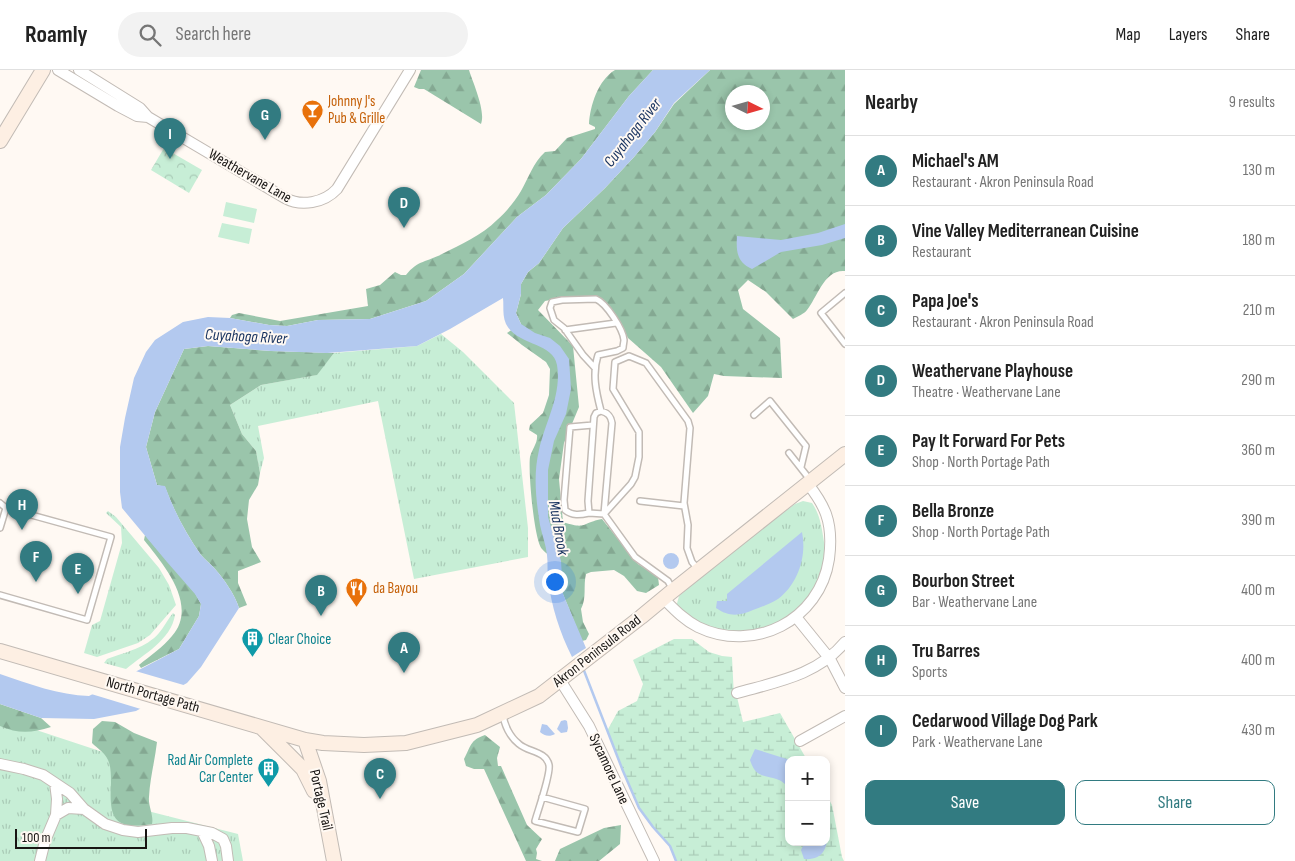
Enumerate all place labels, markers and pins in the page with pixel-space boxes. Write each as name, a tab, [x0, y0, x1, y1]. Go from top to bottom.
place label: Johnny J's Pub & Grille	[327, 92, 385, 128]
bar icon: Johnny J's Pub & Grille	[300, 98, 324, 129]
pin: G	[249, 99, 281, 140]
pin: I	[154, 118, 186, 159]
pin: D	[388, 187, 420, 228]
pin: H	[6, 489, 38, 530]
pin: F	[20, 541, 52, 582]
pin: E	[62, 553, 94, 594]
pin: B	[305, 575, 337, 616]
restaurant icon: da Bayou	[345, 576, 369, 607]
place label: da Bayou	[373, 579, 418, 598]
building icon: Clear Choice	[240, 627, 264, 658]
place label: Clear Choice	[268, 630, 331, 649]
pin: A	[388, 632, 420, 673]
place label: Rad Air Complete Car Center	[167, 751, 254, 787]
building icon: Rad Air Complete Car Center	[257, 757, 281, 788]
pin: C	[364, 758, 396, 799]

